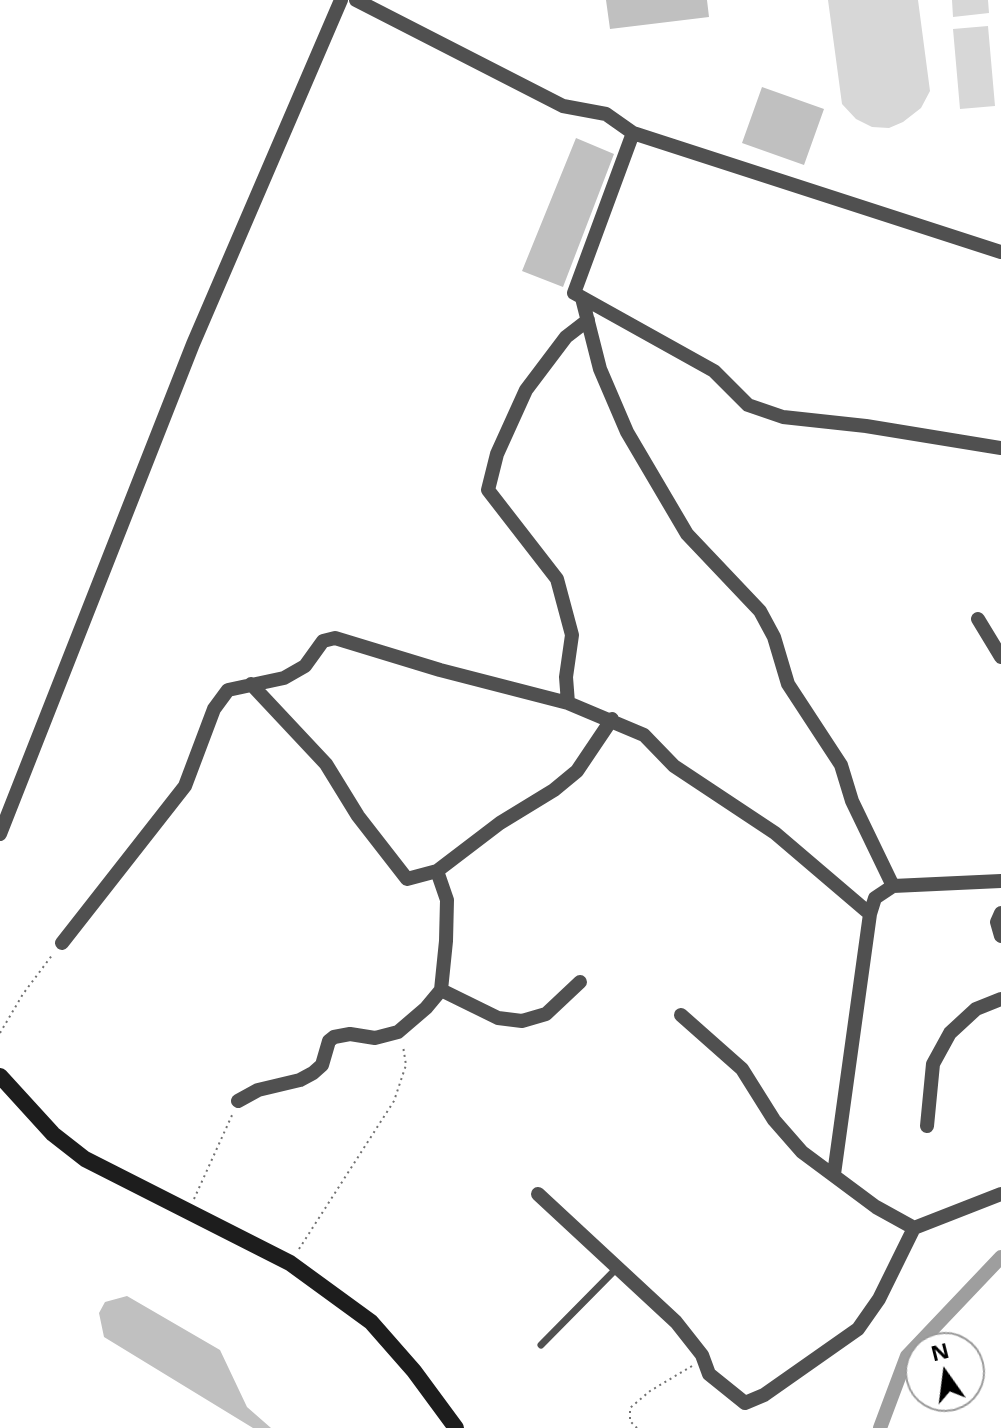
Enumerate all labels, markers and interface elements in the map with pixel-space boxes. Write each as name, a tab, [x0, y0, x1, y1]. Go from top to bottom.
north arrow	[905, 1332, 985, 1412]
text: N	[927, 1334, 952, 1367]

